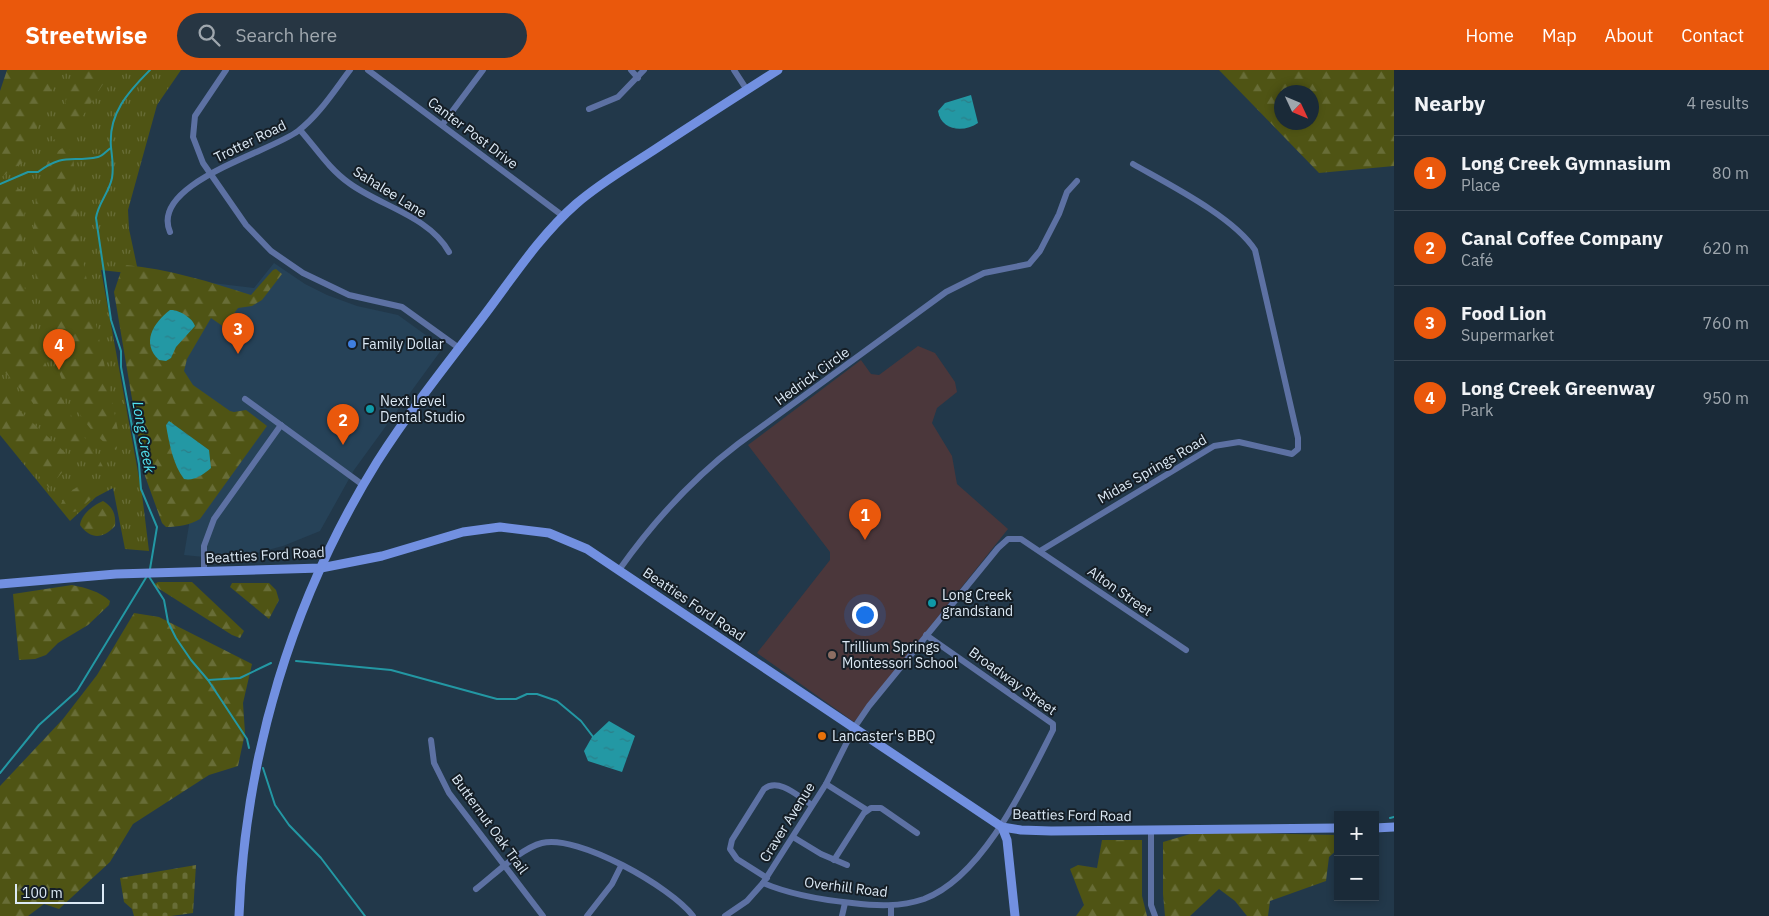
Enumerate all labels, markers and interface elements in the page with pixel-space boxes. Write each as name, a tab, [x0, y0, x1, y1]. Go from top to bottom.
search box	[177, 13, 527, 58]
text: Streetwise	[25, 19, 147, 51]
icon: search	[195, 21, 223, 49]
text: Search here	[235, 23, 337, 47]
text: Home	[1466, 24, 1514, 47]
text: Map	[1542, 24, 1577, 47]
text: About	[1605, 24, 1653, 47]
text: Contact	[1681, 24, 1744, 47]
north arrow	[1274, 85, 1319, 130]
text: Nearby	[1414, 89, 1485, 117]
street label: Canter Post Drive	[424, 93, 522, 173]
text: 4 results	[1686, 93, 1749, 113]
street label: Trotter Road	[211, 116, 289, 166]
text: Long Creek Gymnasium	[1461, 151, 1671, 175]
street label: Sahalee Lane	[350, 162, 430, 222]
text: 1	[1425, 163, 1435, 183]
text: 80 m	[1712, 163, 1749, 183]
text: Place	[1461, 175, 1500, 195]
text: Canal Coffee Company	[1461, 226, 1663, 250]
text: 2	[1425, 238, 1435, 258]
text: 620 m	[1702, 238, 1749, 258]
text: Café	[1461, 250, 1493, 270]
text: Food Lion	[1461, 301, 1547, 325]
pin: 3	[222, 313, 254, 354]
text: 3	[1425, 313, 1435, 333]
text: 760 m	[1702, 313, 1749, 333]
text: Supermarket	[1461, 325, 1554, 345]
pin: 4	[43, 329, 75, 370]
place label: Family Dollar	[362, 335, 444, 353]
marker: Family Dollar	[346, 338, 358, 350]
street label: Hedrick Circle	[771, 343, 853, 409]
text: Long Creek Greenway	[1461, 376, 1655, 400]
text: 4	[1425, 388, 1435, 408]
text: 950 m	[1702, 388, 1749, 408]
place label: Next Level Dental Studio	[380, 392, 465, 426]
water label: Long Creek	[128, 400, 160, 475]
text: Park	[1461, 400, 1493, 420]
marker: Next Level Dental Studio	[364, 403, 376, 415]
pin: 2	[327, 404, 359, 445]
street label: Midas Springs Road	[1094, 430, 1210, 508]
pin: 1	[849, 499, 881, 540]
street label: Beatties Ford Road	[205, 543, 325, 567]
street label: Alton Street	[1084, 562, 1156, 620]
street label: Beatties Ford Road	[640, 563, 748, 645]
place label: Long Creek grandstand	[942, 586, 1013, 620]
marker: Long Creek grandstand	[926, 597, 938, 609]
your location	[852, 602, 878, 628]
place label: Trillium Springs Montessori School	[842, 638, 958, 672]
street label: Broadway Street	[965, 643, 1061, 719]
marker: Trillium Springs Montessori School	[826, 649, 838, 661]
place label: Lancaster's BBQ	[832, 727, 936, 745]
marker: Lancaster's BBQ	[816, 730, 828, 742]
street label: Butternut Oak Trail	[448, 771, 532, 878]
street label: Craver Avenue	[755, 778, 819, 865]
street label: Beatties Ford Road	[1012, 805, 1132, 825]
map controls	[1334, 811, 1379, 901]
button: +	[1334, 811, 1379, 856]
button: −	[1334, 856, 1379, 901]
street label: Overhill Road	[803, 873, 889, 901]
scale bar	[15, 881, 104, 904]
text: 100 m	[22, 884, 63, 902]

